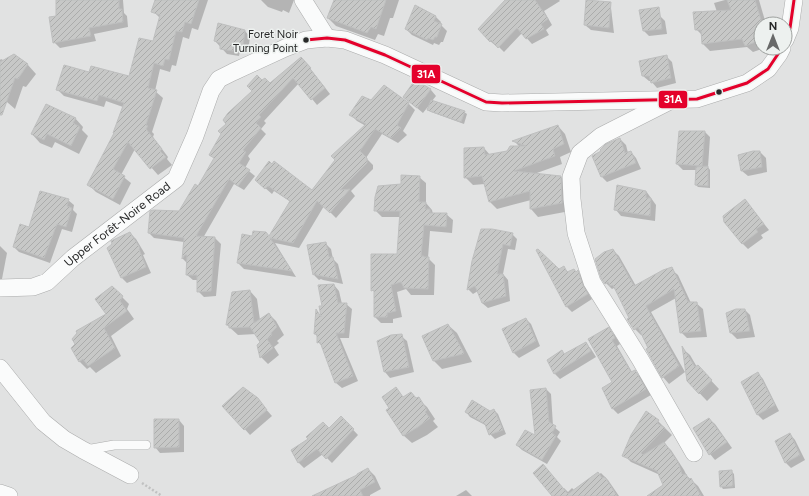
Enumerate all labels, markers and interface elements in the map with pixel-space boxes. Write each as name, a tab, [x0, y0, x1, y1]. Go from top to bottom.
north arrow	[753, 16, 793, 56]
text: N	[769, 20, 777, 33]
place label: Foret Noir Turning Point	[233, 28, 298, 55]
marker: Foret Noir Turning Point	[301, 35, 311, 45]
line badge: 31A	[411, 64, 441, 84]
text: 31A	[417, 68, 435, 81]
unlabelled marker	[714, 87, 724, 97]
line badge: 31A	[658, 90, 688, 109]
text: 31A	[664, 93, 682, 106]
street label: Upper Forêt-Noire Road	[61, 179, 173, 269]

